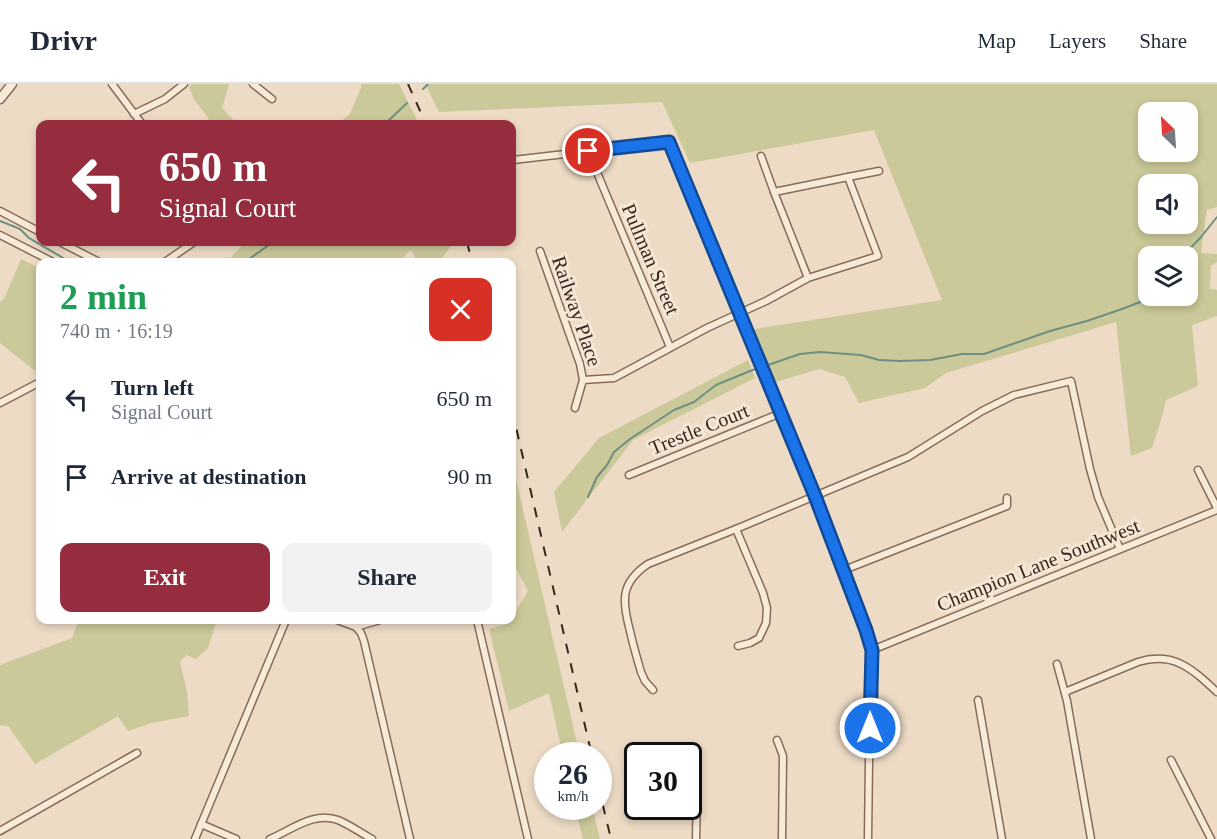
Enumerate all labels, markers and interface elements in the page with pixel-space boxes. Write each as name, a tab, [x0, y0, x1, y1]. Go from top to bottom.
text: Drivr	[30, 25, 97, 56]
text: Map	[978, 29, 1016, 53]
text: Layers	[1049, 29, 1106, 53]
text: Share	[1139, 29, 1187, 53]
north arrow	[1138, 102, 1198, 162]
map controls	[1138, 102, 1198, 306]
pin	[562, 125, 613, 176]
icon: arrive	[571, 134, 604, 167]
icon: left	[60, 144, 138, 222]
text: 650 m	[159, 144, 268, 190]
button: sound	[1138, 174, 1198, 234]
text: Signal Court	[159, 193, 296, 223]
street label: Pullman Street	[618, 200, 684, 318]
button: layers	[1138, 246, 1198, 306]
street label: Railway Place	[547, 253, 606, 369]
text: 2 min	[60, 277, 147, 317]
button: close	[429, 278, 492, 341]
text: 740 m · 16:19	[60, 320, 173, 342]
text: Turn left	[111, 375, 194, 400]
icon: left	[60, 383, 93, 416]
text: 650 m	[436, 386, 492, 411]
street label: Trestle Court	[646, 399, 752, 459]
text: Signal Court	[111, 401, 213, 423]
icon: arrive	[60, 461, 93, 494]
text: Arrive at destination	[111, 464, 307, 489]
text: 90 m	[447, 464, 492, 489]
street label: Champion Lane Southwest	[933, 514, 1143, 617]
button: Exit	[60, 543, 270, 612]
button: Share	[282, 543, 492, 612]
position arrow	[838, 696, 902, 760]
speed limit sign: 30	[624, 742, 702, 820]
text: 26	[558, 757, 588, 790]
text: km/h	[558, 788, 588, 804]

